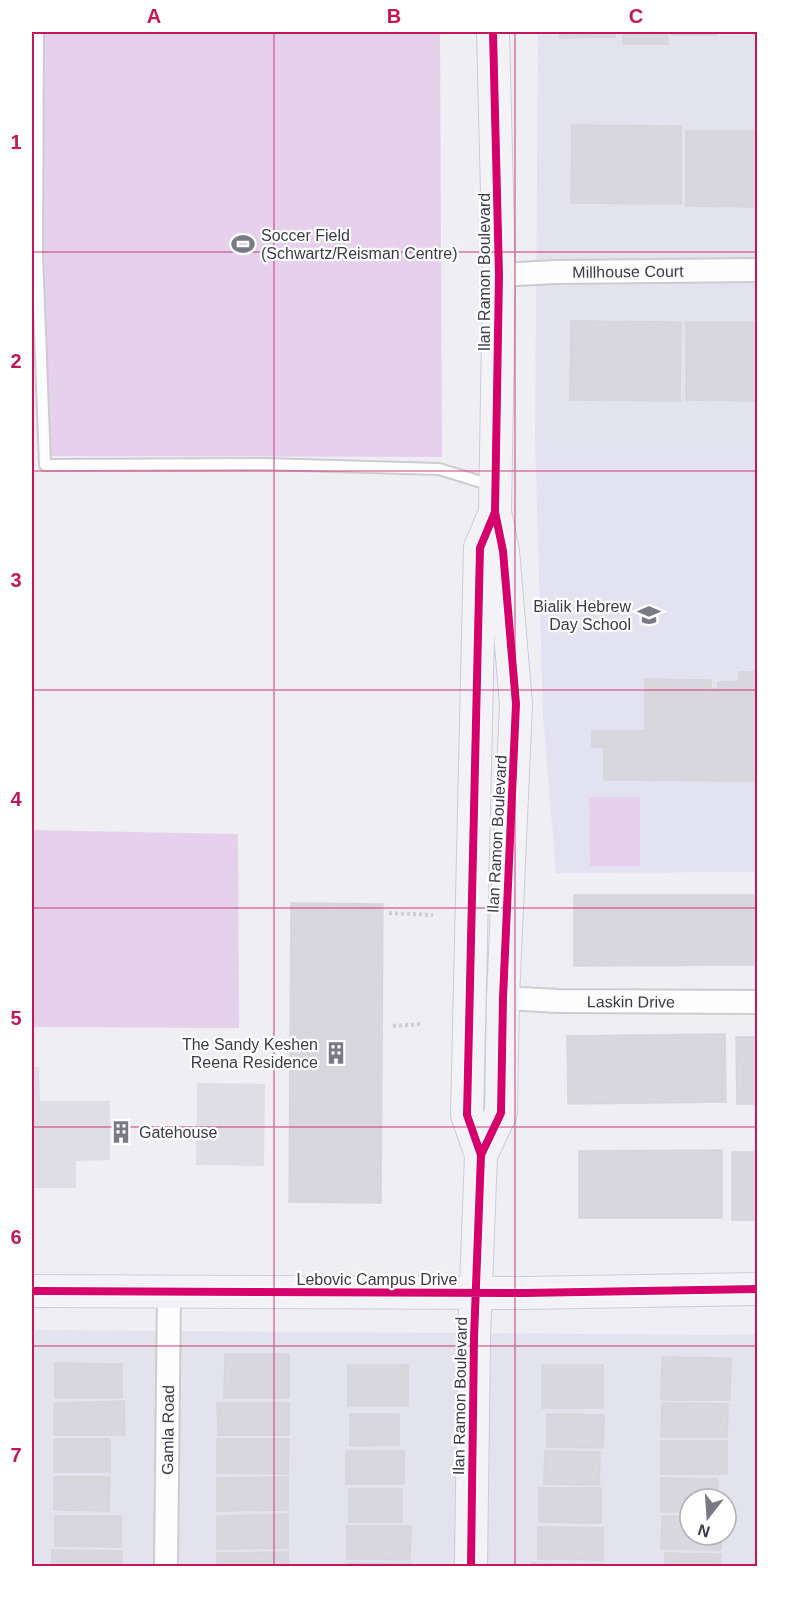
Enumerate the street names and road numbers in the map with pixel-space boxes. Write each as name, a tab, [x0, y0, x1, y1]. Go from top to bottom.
street label: Ilan Ramon Boulevard	[476, 193, 493, 351]
street label: Millhouse Court	[572, 262, 684, 280]
street label: Ilan Ramon Boulevard	[484, 755, 510, 913]
street label: Laskin Drive	[587, 993, 675, 1010]
street label: Lebovic Campus Drive	[297, 1271, 458, 1288]
street label: Ilan Ramon Boulevard	[450, 1317, 470, 1475]
street label: Gamla Road	[158, 1385, 176, 1475]

